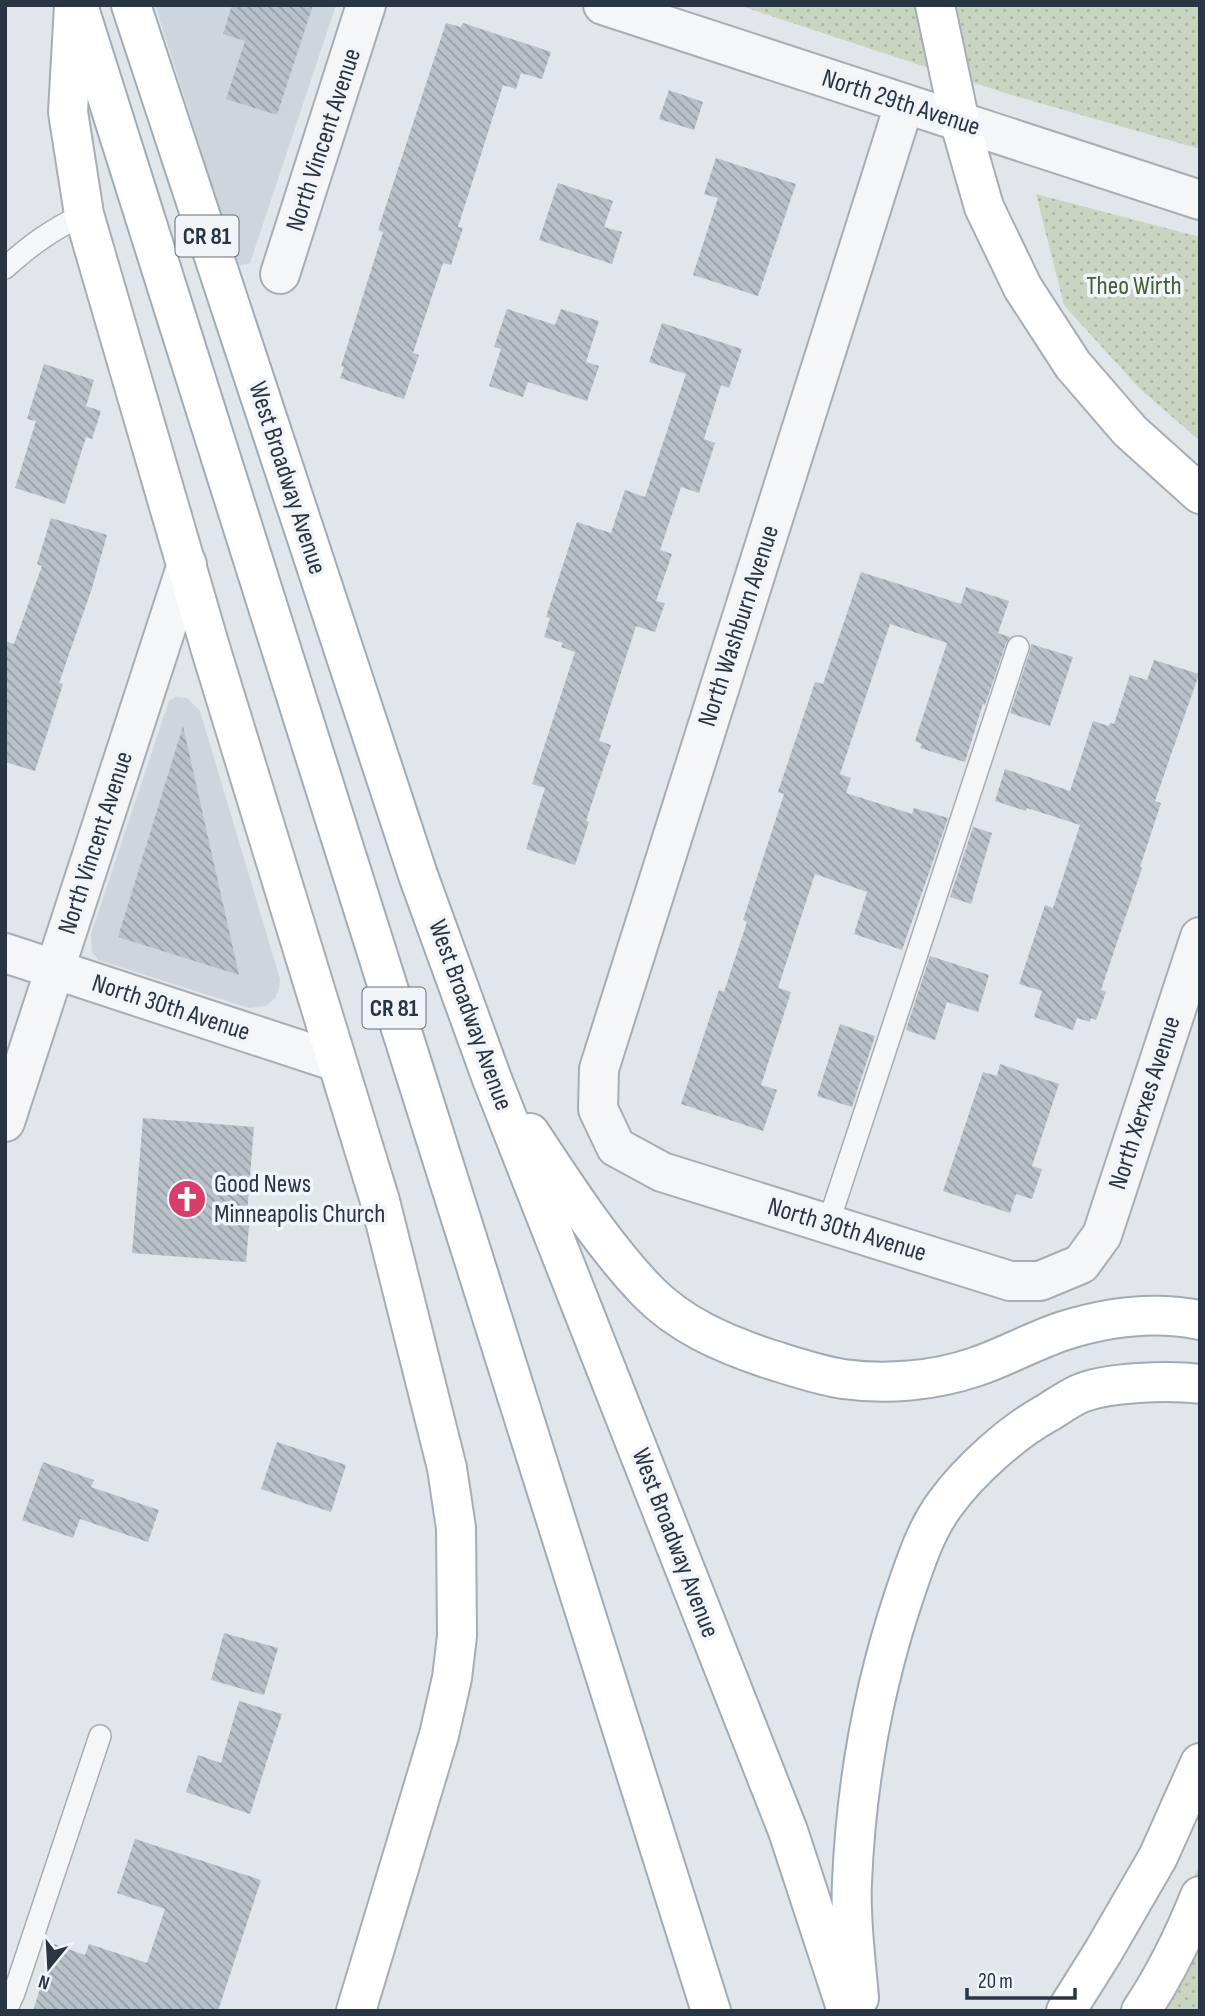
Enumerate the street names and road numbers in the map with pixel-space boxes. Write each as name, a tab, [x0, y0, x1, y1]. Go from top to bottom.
street label: North Vincent Avenue	[280, 45, 368, 235]
street label: North 29th Avenue	[818, 63, 984, 143]
road number: CR 81	[176, 216, 238, 256]
street label: West Broadway Avenue	[241, 378, 333, 578]
street label: North Washburn Avenue	[692, 522, 786, 730]
street label: North Vincent Avenue	[52, 748, 140, 938]
street label: West Broadway Avenue	[421, 916, 519, 1114]
street label: North 30th Avenue	[88, 968, 254, 1048]
road number: CR 81	[362, 988, 426, 1028]
street label: North Xerxes Avenue	[1102, 1013, 1188, 1193]
street label: North 30th Avenue	[764, 1191, 930, 1269]
street label: West Broadway Avenue	[625, 1444, 725, 1642]

